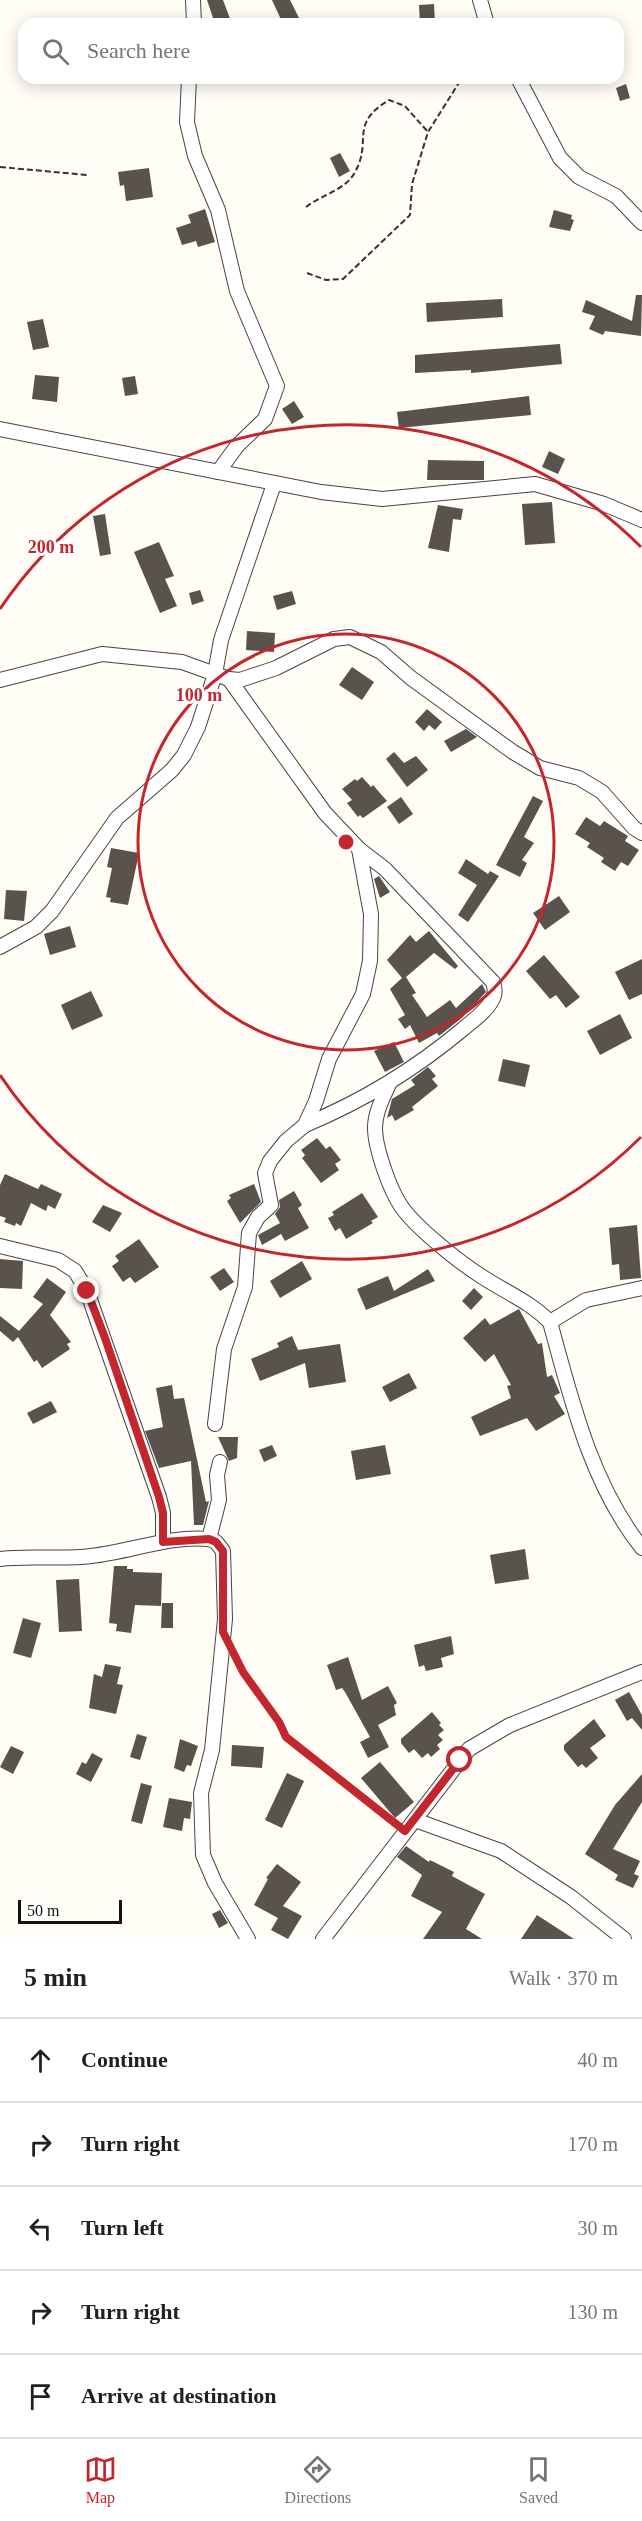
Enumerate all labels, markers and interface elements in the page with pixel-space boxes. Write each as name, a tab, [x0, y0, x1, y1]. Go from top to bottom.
search box	[18, 18, 624, 84]
icon: search	[39, 35, 72, 68]
text: Search here	[87, 38, 190, 63]
text: 200 m	[28, 537, 74, 557]
text: 100 m	[176, 685, 222, 705]
centre of rings	[336, 832, 356, 852]
route end	[73, 1277, 99, 1303]
route start	[446, 1746, 472, 1772]
scale bar	[18, 1897, 122, 1924]
text: 50 m	[27, 1902, 59, 1919]
text: 5 min	[24, 1963, 87, 1992]
text: Walk · 370 m	[509, 1967, 618, 1989]
icon: ahead	[24, 2044, 57, 2077]
text: Continue	[81, 2047, 168, 2072]
text: 40 m	[577, 2049, 618, 2071]
icon: right	[24, 2128, 57, 2161]
text: Turn right	[81, 2131, 180, 2156]
text: 170 m	[567, 2133, 618, 2155]
icon: left	[24, 2212, 57, 2245]
text: Turn left	[81, 2215, 164, 2240]
text: 30 m	[577, 2217, 618, 2239]
icon: right	[24, 2296, 57, 2329]
text: Turn right	[81, 2299, 180, 2324]
text: 130 m	[567, 2301, 618, 2323]
icon: arrive	[24, 2380, 57, 2413]
text: Arrive at destination	[81, 2383, 277, 2408]
tab: Map	[84, 2453, 117, 2507]
tab: Directions	[285, 2453, 351, 2507]
tab: Saved	[519, 2453, 558, 2507]

